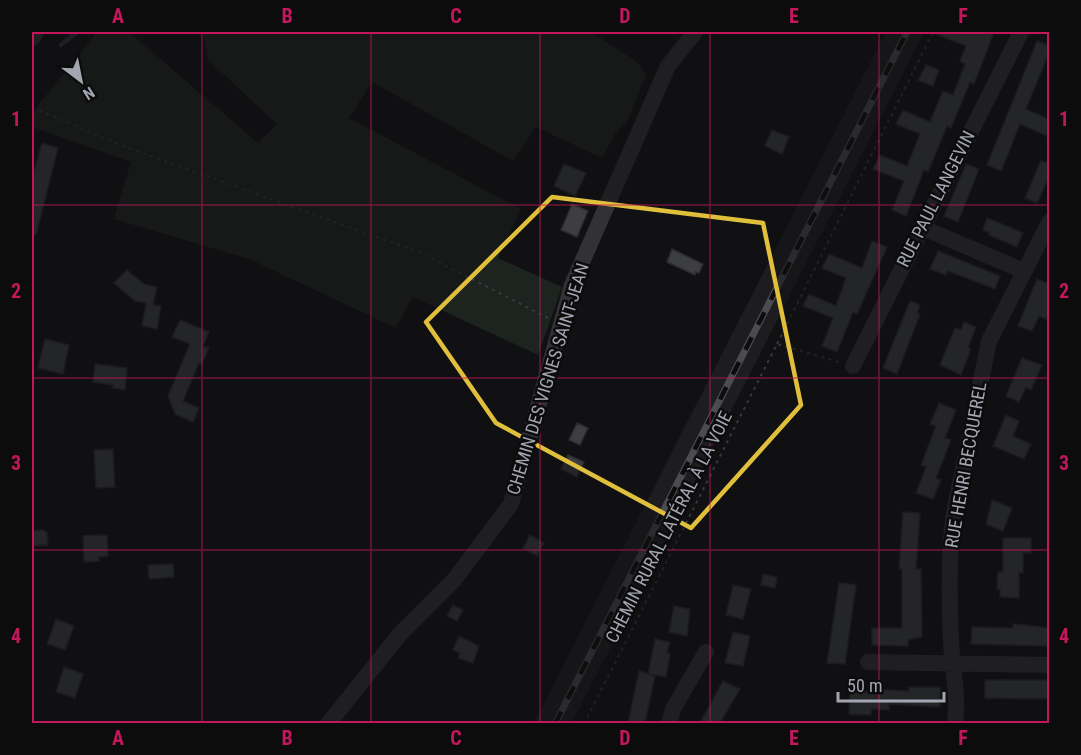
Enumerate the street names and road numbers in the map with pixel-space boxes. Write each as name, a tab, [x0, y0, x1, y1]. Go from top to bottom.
street label: RUE PAUL LANGEVIN	[892, 127, 979, 270]
street label: CHEMIN DES VIGNES SAINT-JEAN	[502, 260, 593, 497]
street label: RUE HENRI BECQUEREL	[941, 380, 991, 550]
street label: CHEMIN RURAL LATÉRAL À LA VOIE	[601, 408, 736, 646]

